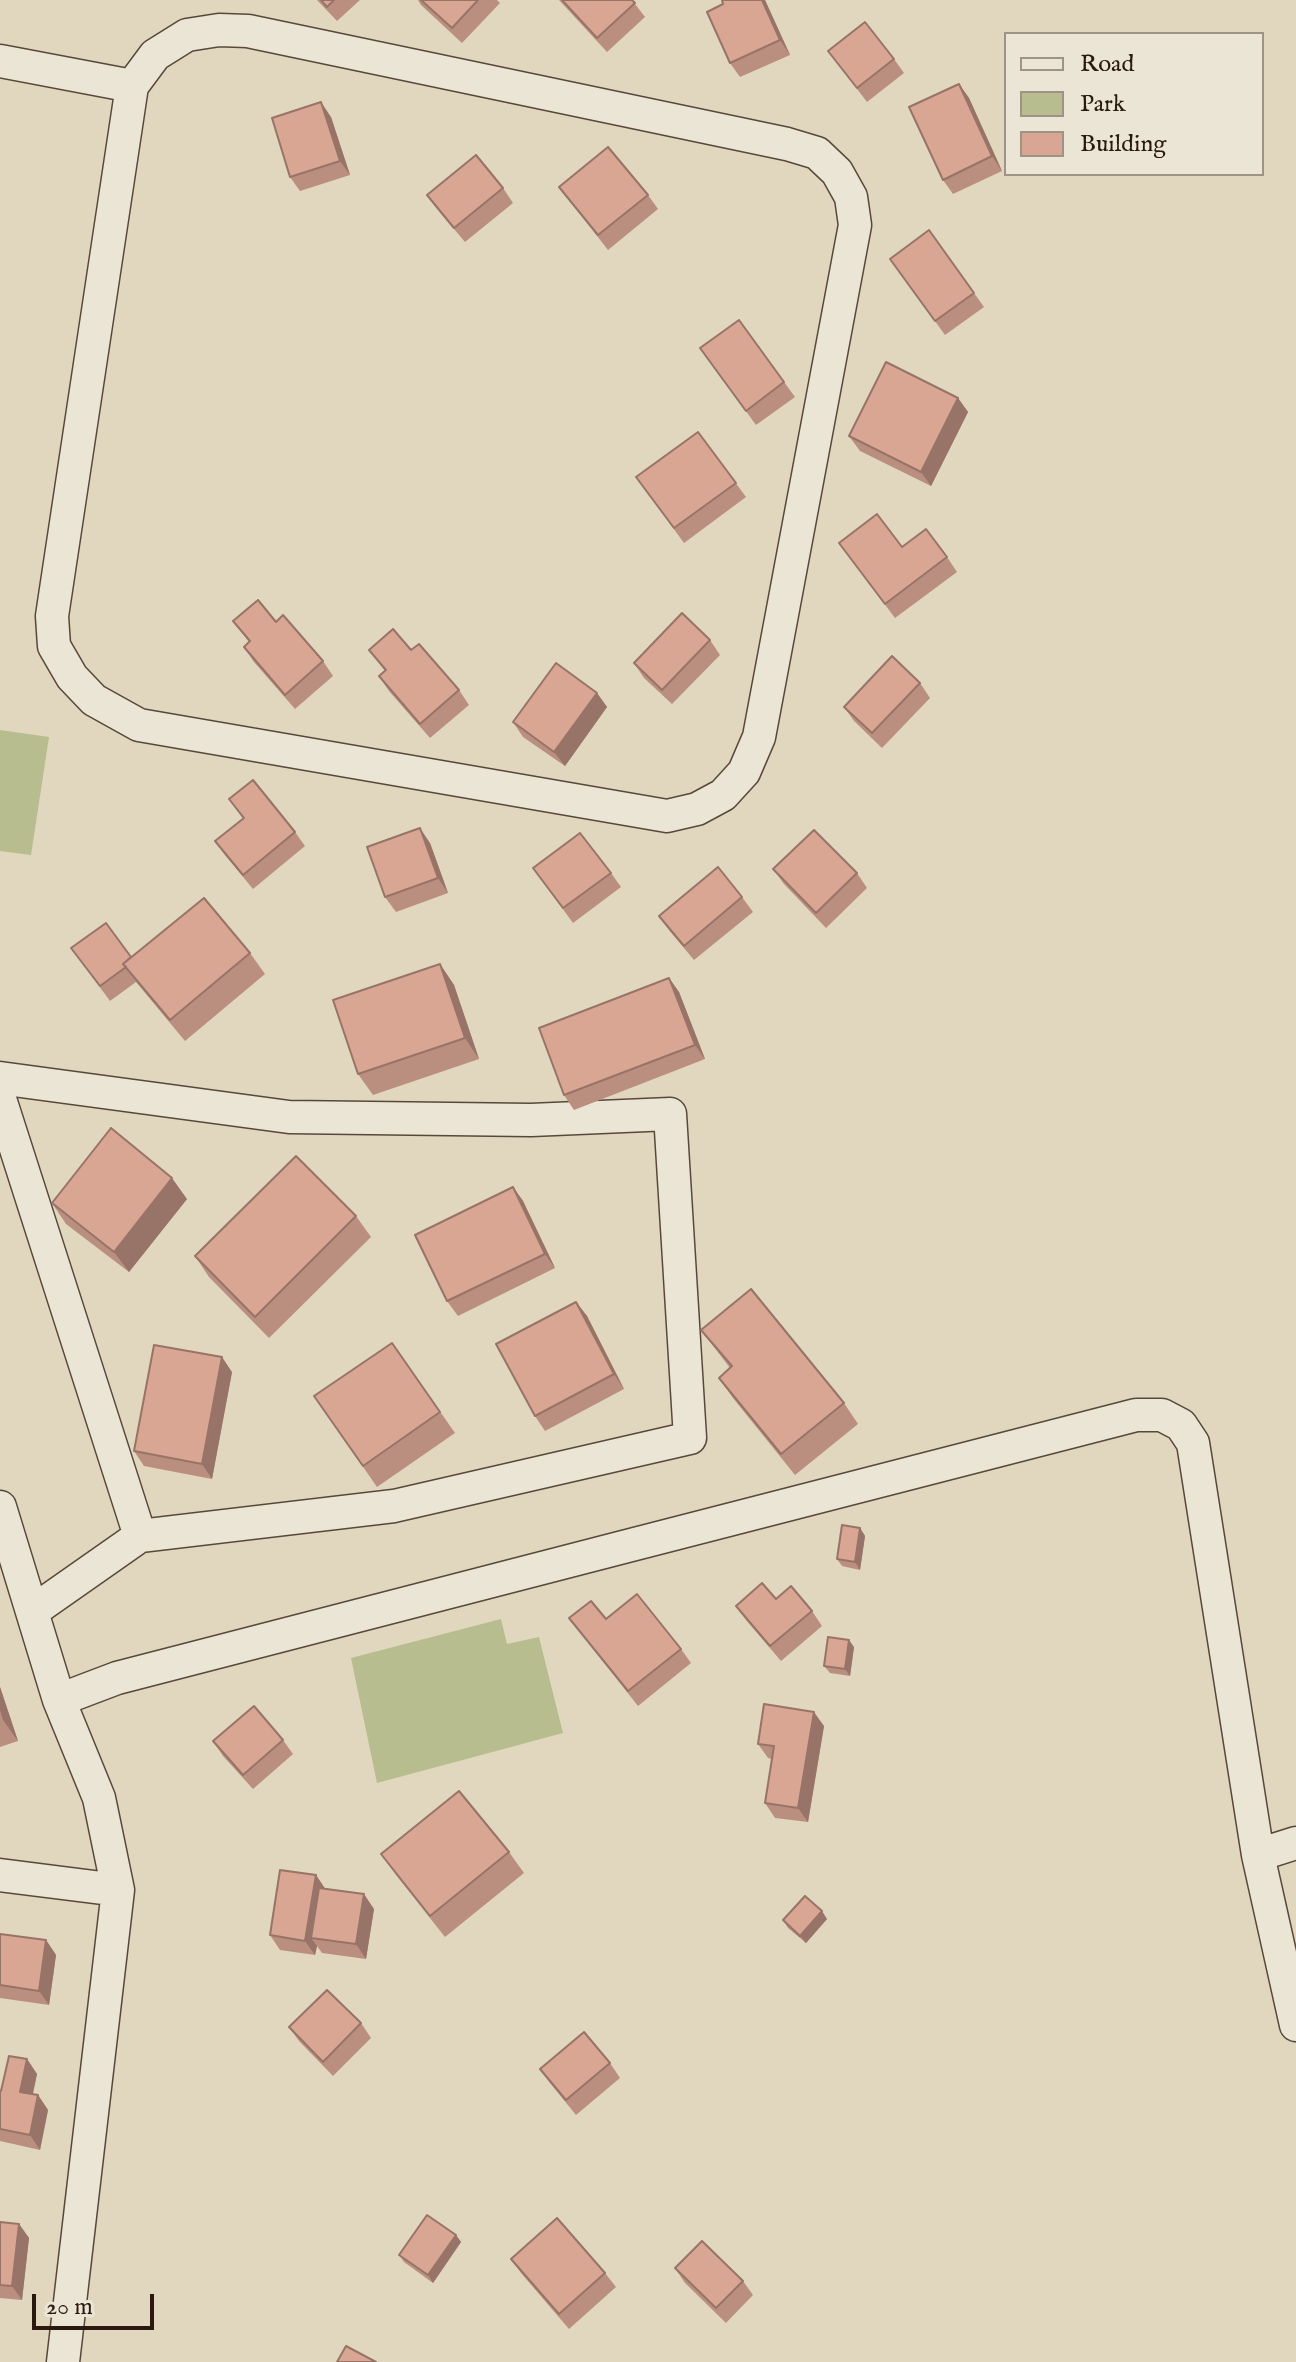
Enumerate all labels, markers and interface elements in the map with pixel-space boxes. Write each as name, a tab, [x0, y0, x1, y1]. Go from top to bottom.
legend	[1004, 32, 1264, 176]
text: Road	[1080, 49, 1134, 80]
text: Park	[1080, 89, 1126, 120]
text: Building	[1080, 129, 1166, 160]
scale bar	[36, 2278, 158, 2328]
text: 20 m	[46, 2292, 93, 2323]

